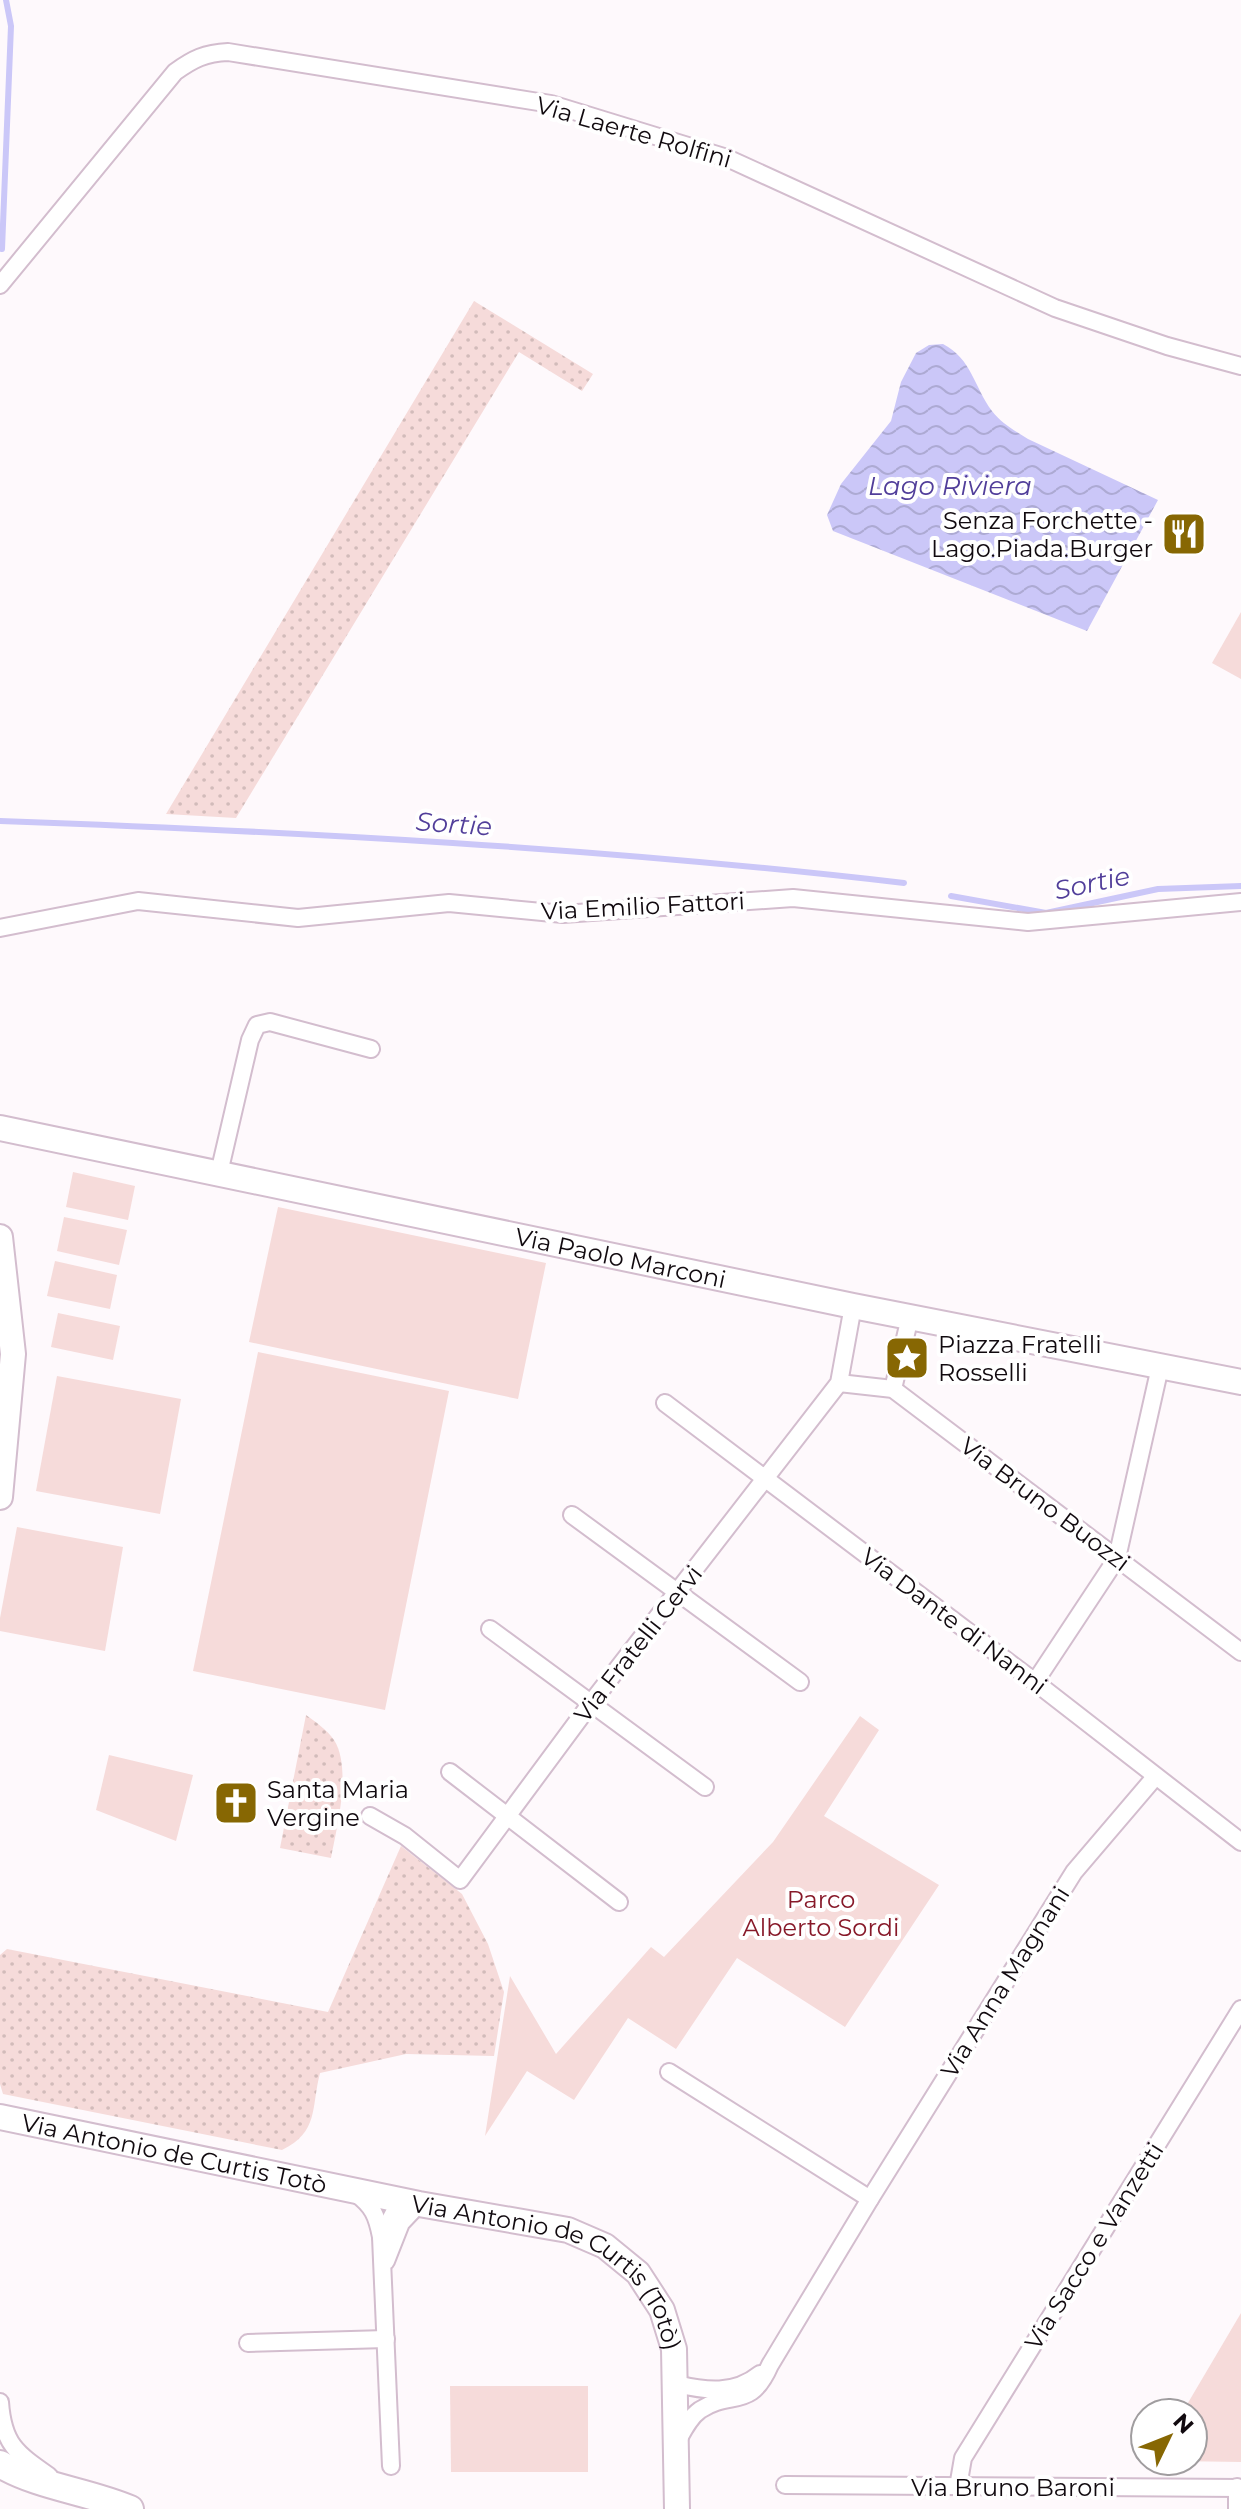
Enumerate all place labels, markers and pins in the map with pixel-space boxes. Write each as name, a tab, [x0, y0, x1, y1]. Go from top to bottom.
place label: Senza Forchette - Lago.Piada.Burger	[931, 506, 1153, 563]
restaurant icon: Senza Forchette - Lago.Piada.Burger	[1160, 510, 1208, 558]
place label: Piazza Fratelli Rosselli	[938, 1330, 1102, 1387]
place icon: Piazza Fratelli Rosselli	[883, 1334, 931, 1382]
place label: Santa Maria Vergine	[267, 1775, 409, 1832]
church icon: Santa Maria Vergine	[212, 1779, 260, 1827]

